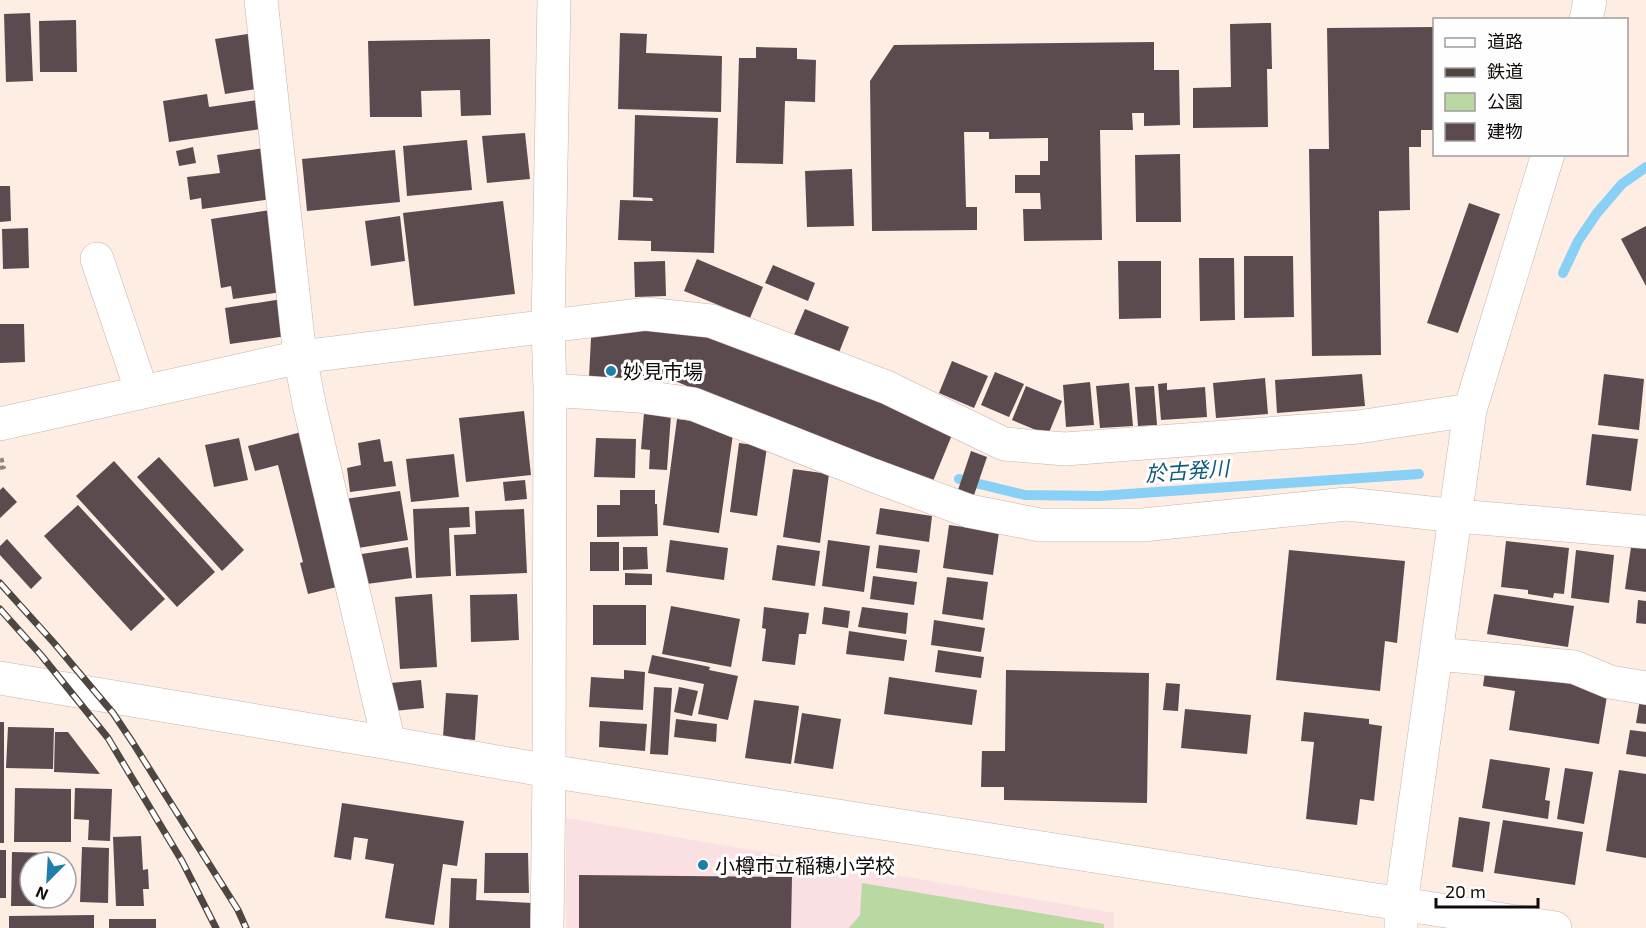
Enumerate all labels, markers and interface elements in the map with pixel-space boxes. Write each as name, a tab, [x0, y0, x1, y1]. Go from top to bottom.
legend	[1433, 18, 1628, 156]
text: 道路	[1487, 30, 1523, 52]
text: 鉄道	[1487, 60, 1523, 82]
text: 公園	[1487, 90, 1523, 112]
text: 建物	[1487, 120, 1523, 142]
place label: 妙見市場	[623, 359, 703, 383]
marker: 妙見市場	[604, 364, 618, 378]
water label: 於古発川	[1144, 454, 1232, 485]
north arrow	[18, 850, 78, 910]
place label: 小樽市立稲穂小学校	[715, 853, 895, 877]
marker: 小樽市立稲穂小学校	[696, 858, 710, 872]
scale bar	[1436, 871, 1538, 909]
text: 20 m	[1445, 880, 1486, 902]
text: N	[33, 883, 51, 905]

